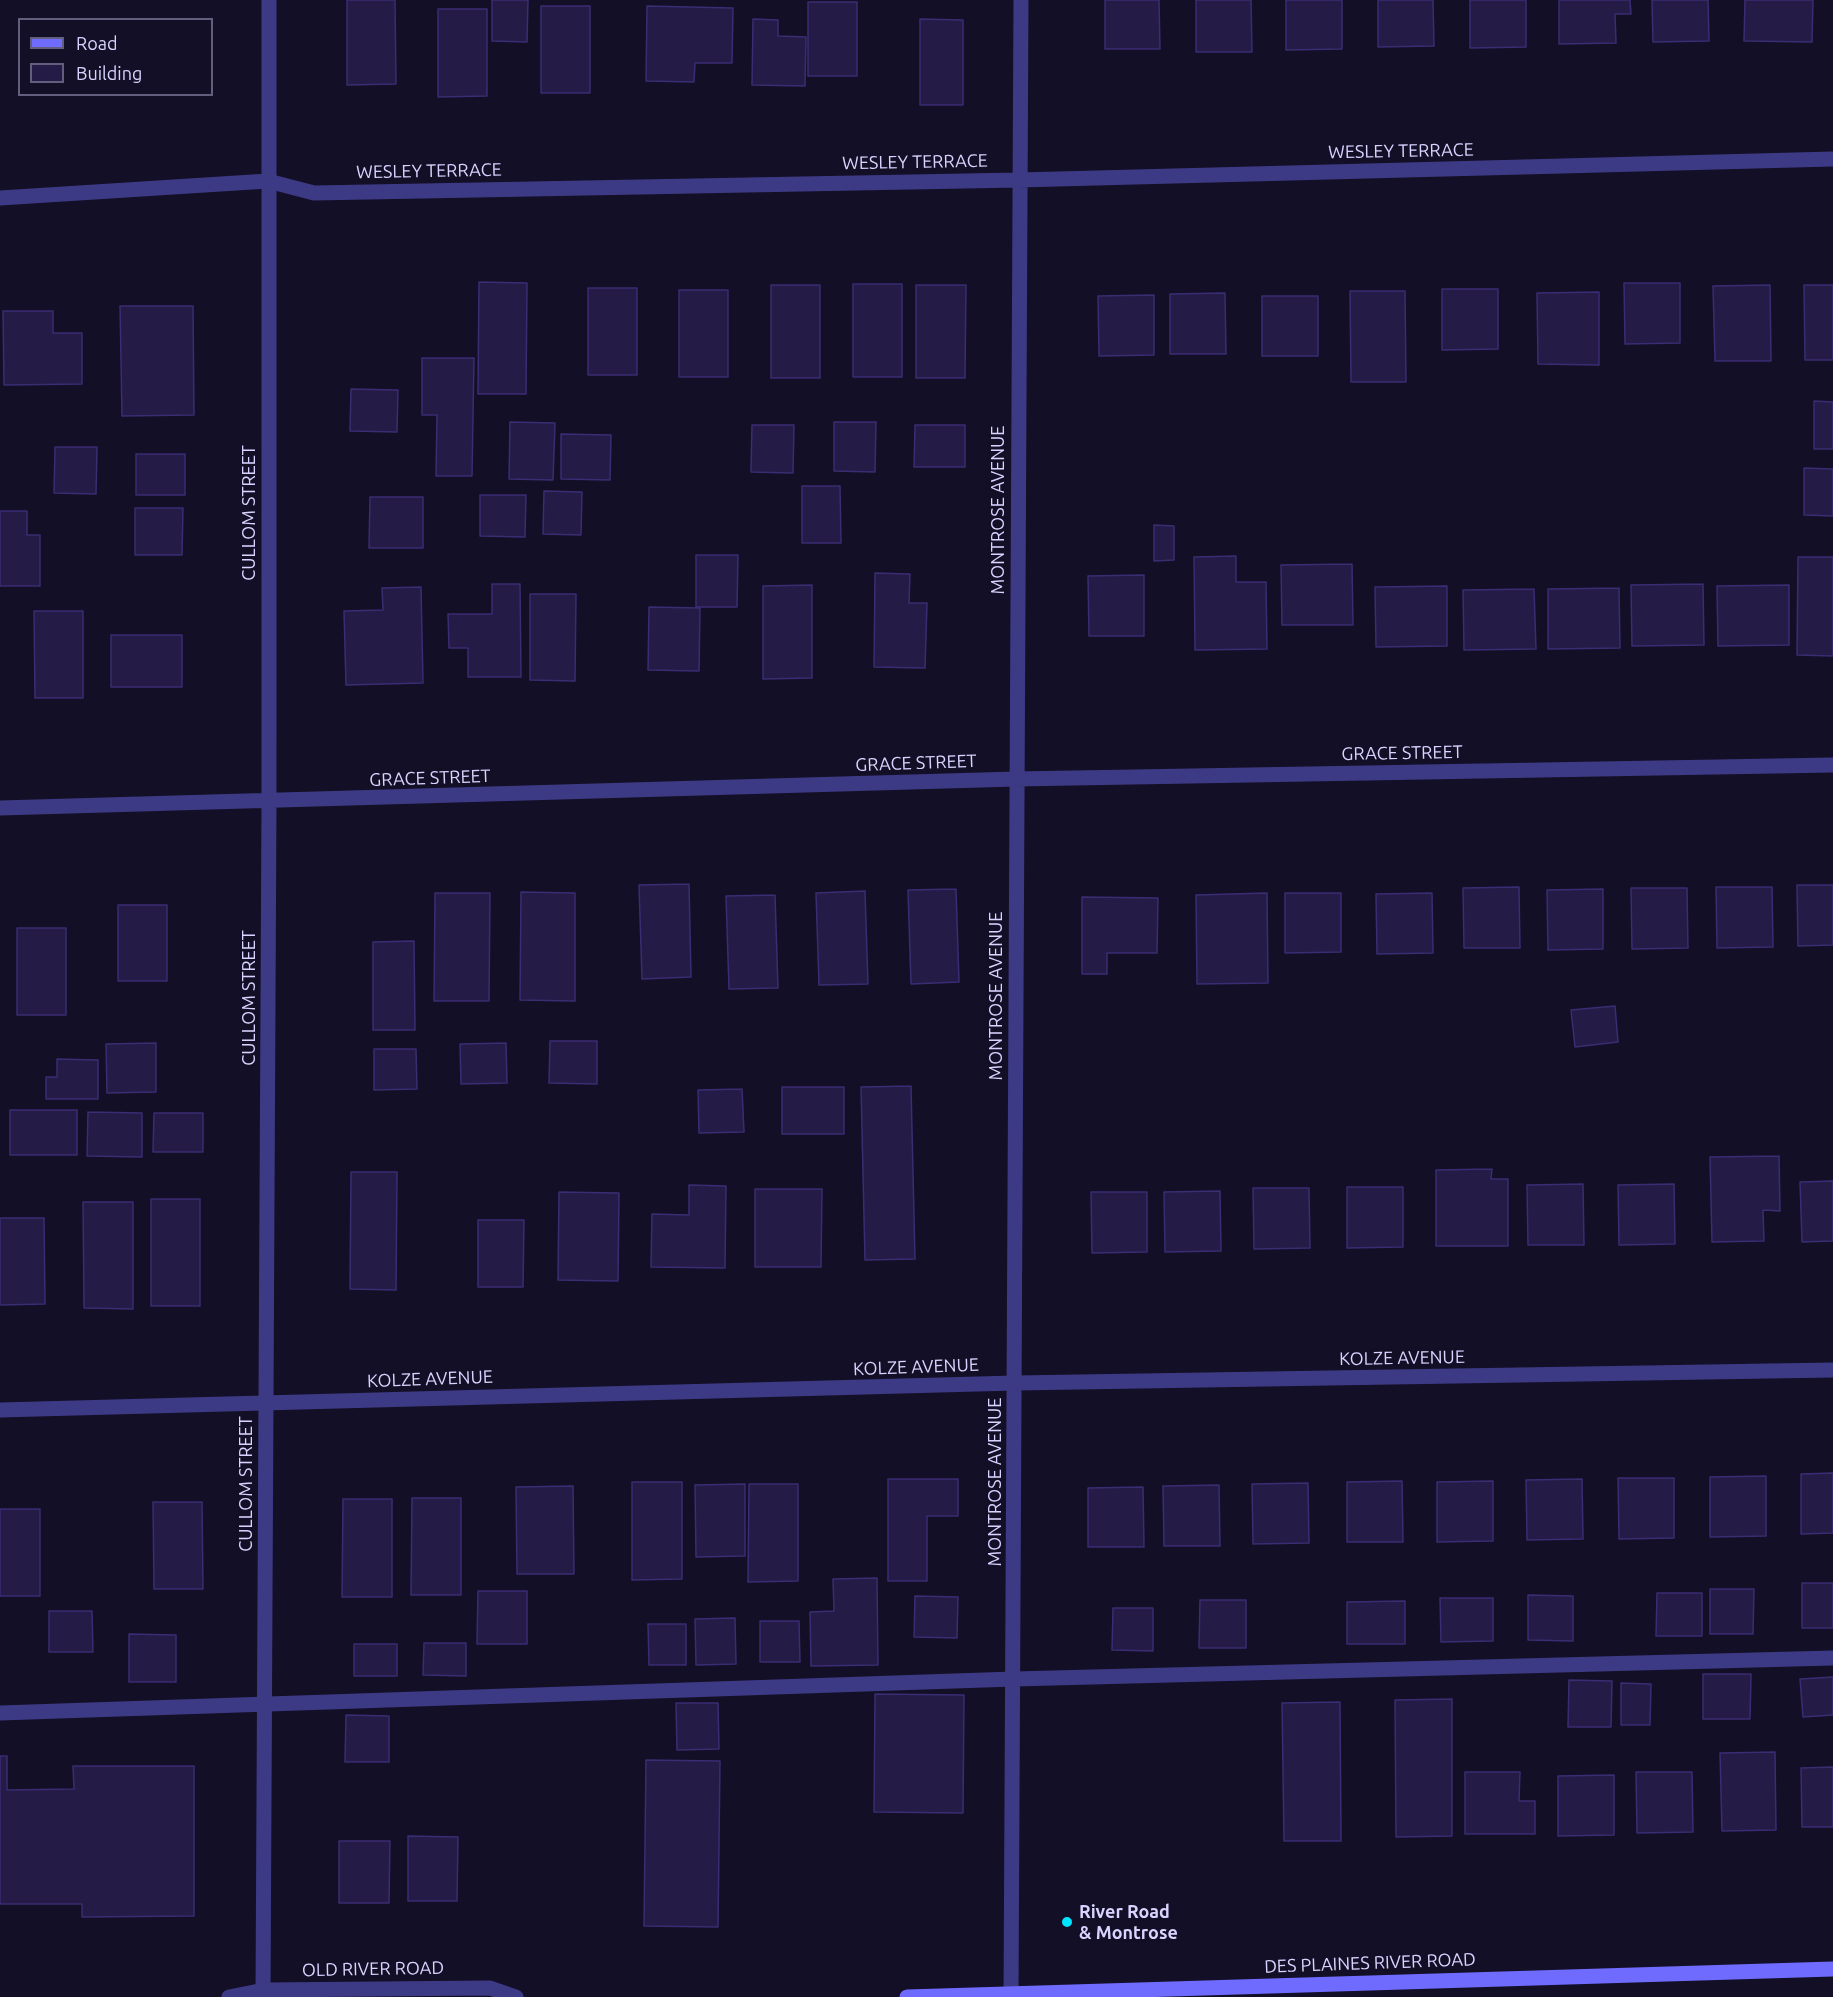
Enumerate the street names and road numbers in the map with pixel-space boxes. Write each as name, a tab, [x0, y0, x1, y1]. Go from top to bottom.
street label: WESLEY TERRACE	[1328, 139, 1474, 163]
street label: WESLEY TERRACE	[842, 150, 988, 174]
street label: WESLEY TERRACE	[356, 159, 502, 183]
street label: MONTROSE AVENUE	[987, 426, 1009, 594]
street label: CULLOM STREET	[238, 445, 260, 581]
street label: GRACE STREET	[1341, 741, 1463, 765]
street label: GRACE STREET	[855, 750, 977, 776]
street label: GRACE STREET	[369, 765, 491, 791]
street label: MONTROSE AVENUE	[985, 912, 1007, 1080]
street label: CULLOM STREET	[238, 930, 260, 1066]
street label: KOLZE AVENUE	[1339, 1346, 1465, 1370]
street label: KOLZE AVENUE	[853, 1354, 979, 1380]
street label: KOLZE AVENUE	[367, 1366, 493, 1392]
street label: MONTROSE AVENUE	[984, 1398, 1006, 1566]
street label: CULLOM STREET	[235, 1416, 257, 1552]
street label: DES PLAINES RIVER ROAD	[1264, 1949, 1476, 1977]
street label: OLD RIVER ROAD	[302, 1957, 444, 1981]

